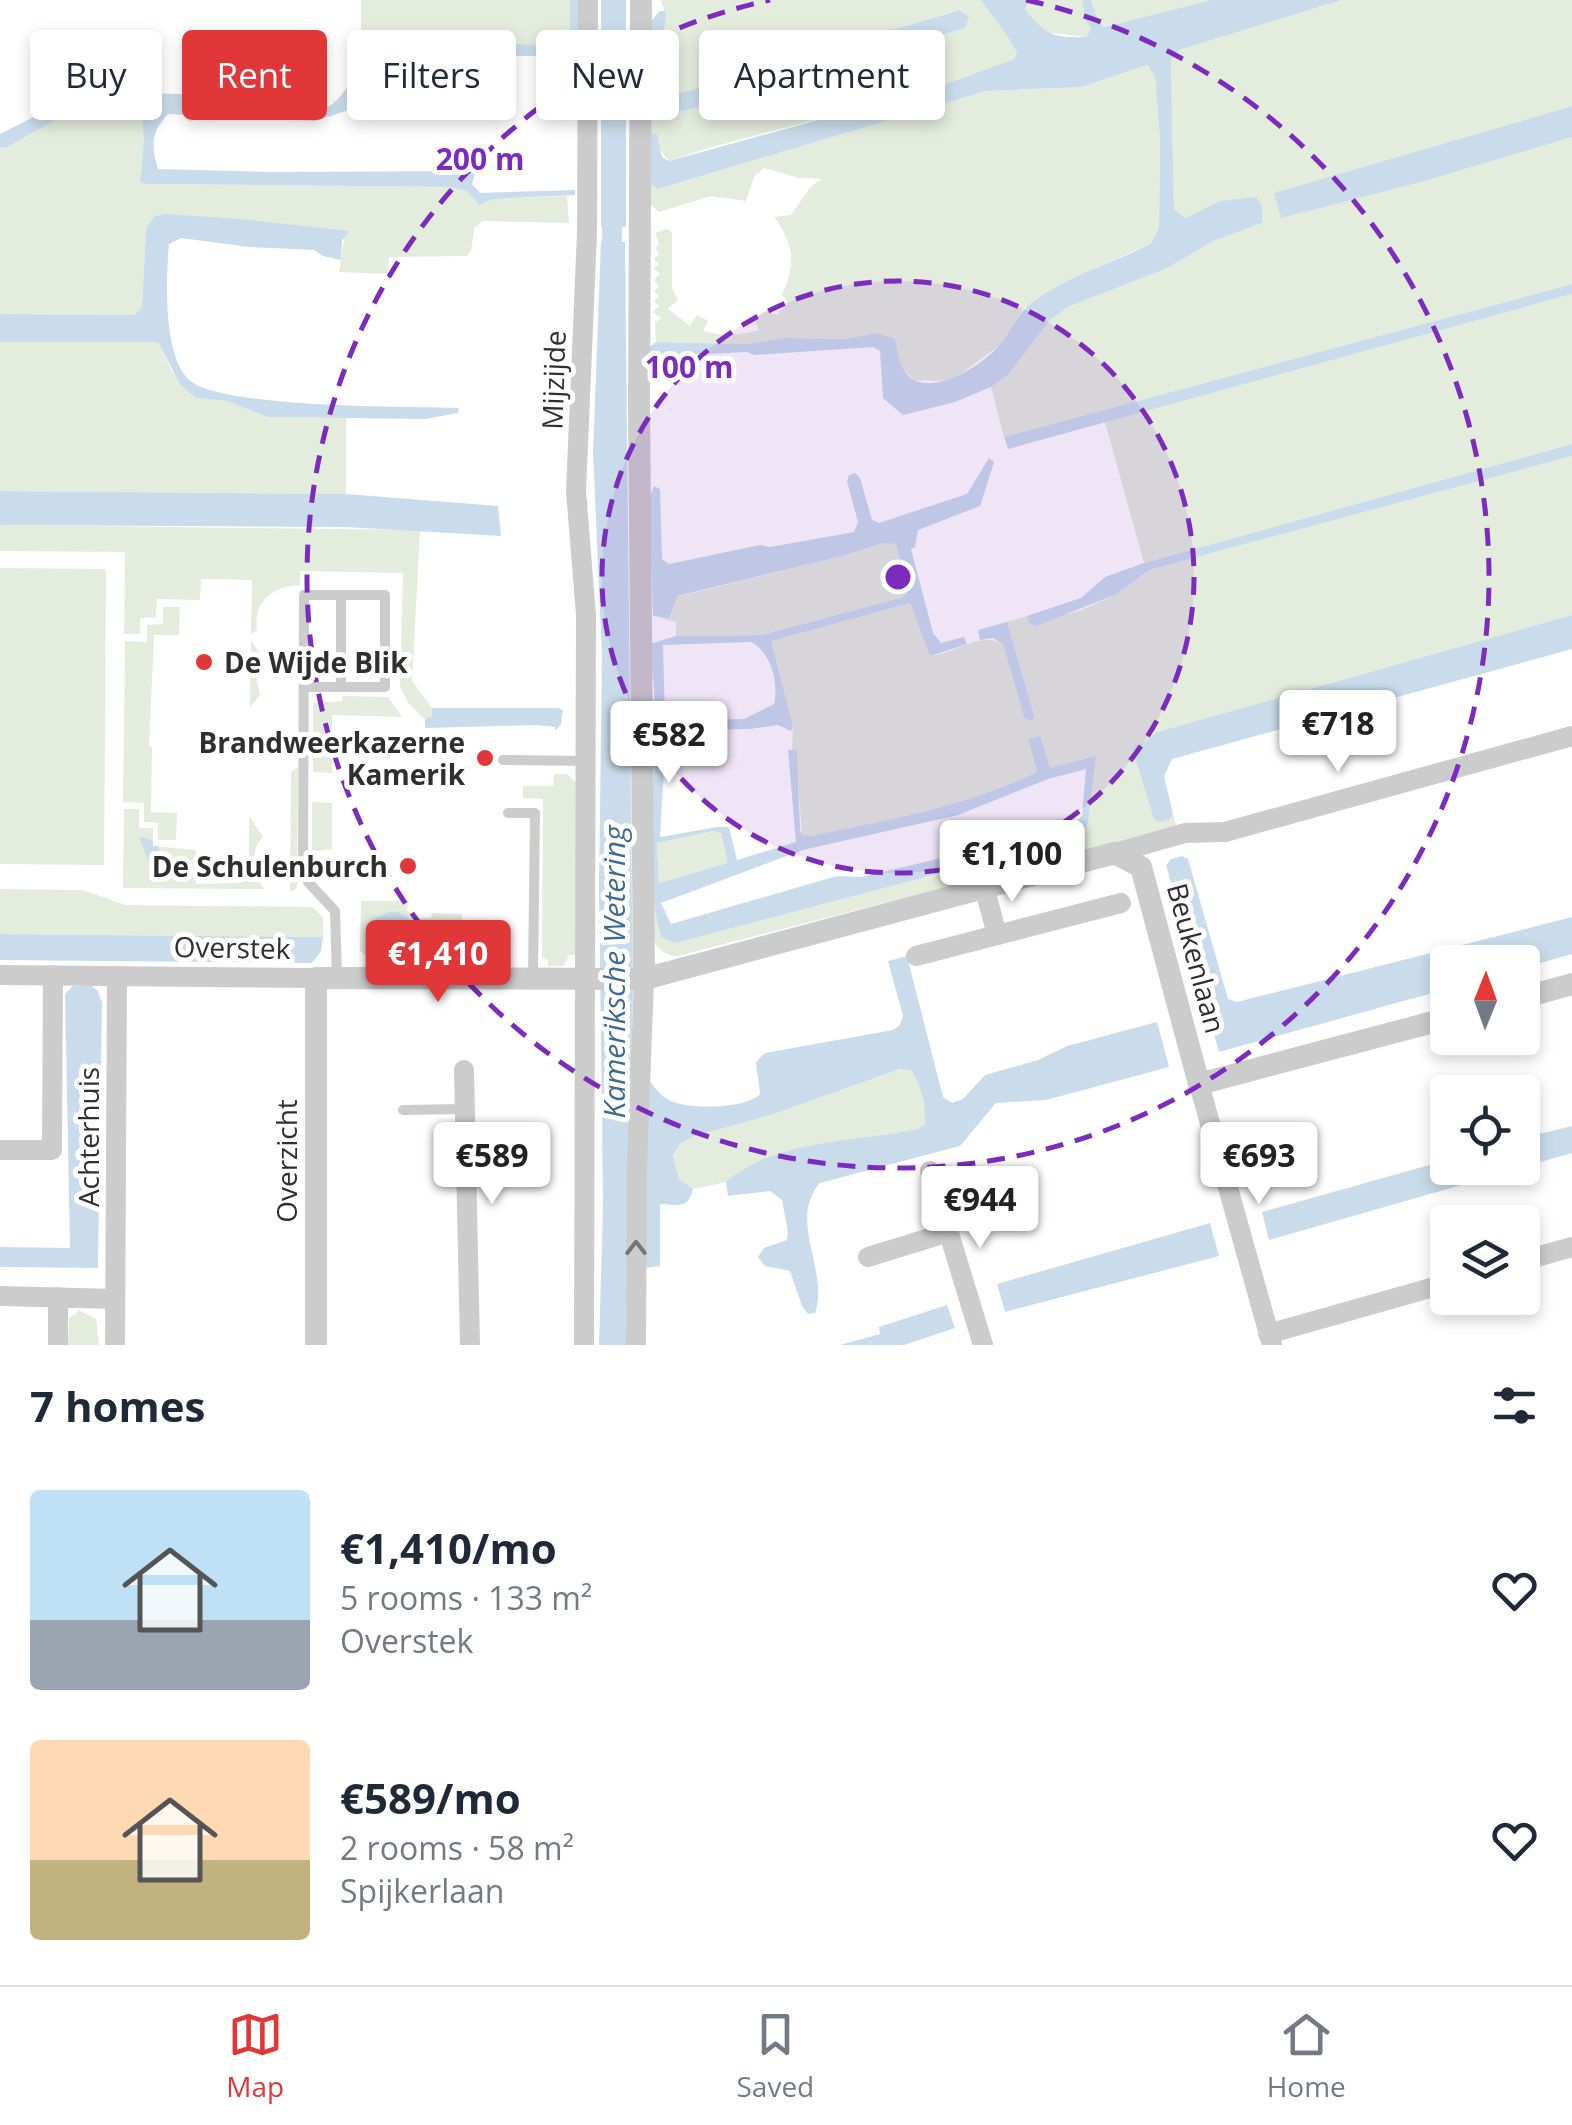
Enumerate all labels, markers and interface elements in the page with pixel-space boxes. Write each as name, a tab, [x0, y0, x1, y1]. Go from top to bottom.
chip: Buy	[30, 30, 162, 120]
chip: Rent	[182, 30, 327, 120]
chip: Filters	[347, 30, 516, 120]
chip: New	[536, 30, 679, 120]
chip: Apartment	[699, 30, 945, 120]
text: 200 m	[436, 138, 524, 179]
street label: Mijzijde	[532, 330, 574, 430]
text: 100 m	[645, 346, 733, 387]
centre of rings	[880, 559, 916, 595]
place label: De Wijde Blik	[224, 643, 408, 681]
marker: De Wijde Blik	[193, 651, 215, 673]
pin: €718	[1279, 690, 1397, 775]
pin: €582	[610, 701, 728, 786]
text: €718	[1301, 701, 1375, 744]
text: €582	[632, 712, 706, 755]
place label: Brandweerkazerne Kamerik	[199, 723, 466, 793]
marker: Brandweerkazerne Kamerik	[474, 747, 496, 769]
pin: €1,100	[931, 820, 1093, 905]
water label: Kameriksche Wetering	[593, 824, 634, 1119]
text: €1,100	[962, 831, 1062, 874]
place label: De Schulenburch	[152, 847, 388, 885]
marker: De Schulenburch	[397, 855, 419, 877]
street label: Beukenlaan	[1159, 879, 1235, 1037]
pin: €1,410	[357, 920, 519, 1005]
street label: Overstek	[173, 927, 291, 967]
text: €1,410	[388, 931, 488, 974]
north arrow	[1430, 945, 1540, 1055]
map controls	[1430, 945, 1540, 1315]
street label: Achterhuis	[69, 1067, 107, 1207]
button: locate	[1430, 1075, 1540, 1185]
street label: Overzicht	[267, 1099, 305, 1223]
pin: €589	[433, 1122, 551, 1207]
pin: €693	[1200, 1122, 1318, 1207]
text: €589	[455, 1133, 529, 1176]
text: €693	[1222, 1133, 1296, 1176]
pin: €944	[921, 1166, 1039, 1251]
text: €944	[943, 1177, 1017, 1220]
button: layers	[1430, 1205, 1540, 1315]
one-way arrow	[626, 1239, 647, 1255]
text: 7 homes	[30, 1377, 205, 1434]
icon: filters	[1487, 1378, 1542, 1433]
text: €1,410/mo	[340, 1519, 557, 1576]
icon: home	[110, 1530, 230, 1650]
icon: heart	[1487, 1563, 1542, 1618]
text: 5 rooms · 133 m²	[340, 1576, 592, 1619]
text: Overstek	[340, 1619, 473, 1662]
text: €589/mo	[340, 1769, 521, 1826]
icon: home	[110, 1780, 230, 1900]
icon: heart	[1487, 1813, 1542, 1868]
text: 2 rooms · 58 m²	[340, 1826, 574, 1869]
text: Spijkerlaan	[340, 1869, 504, 1912]
tab: Map	[226, 2007, 284, 2105]
tab: Saved	[736, 2007, 814, 2105]
tab: Home	[1267, 2007, 1346, 2105]

